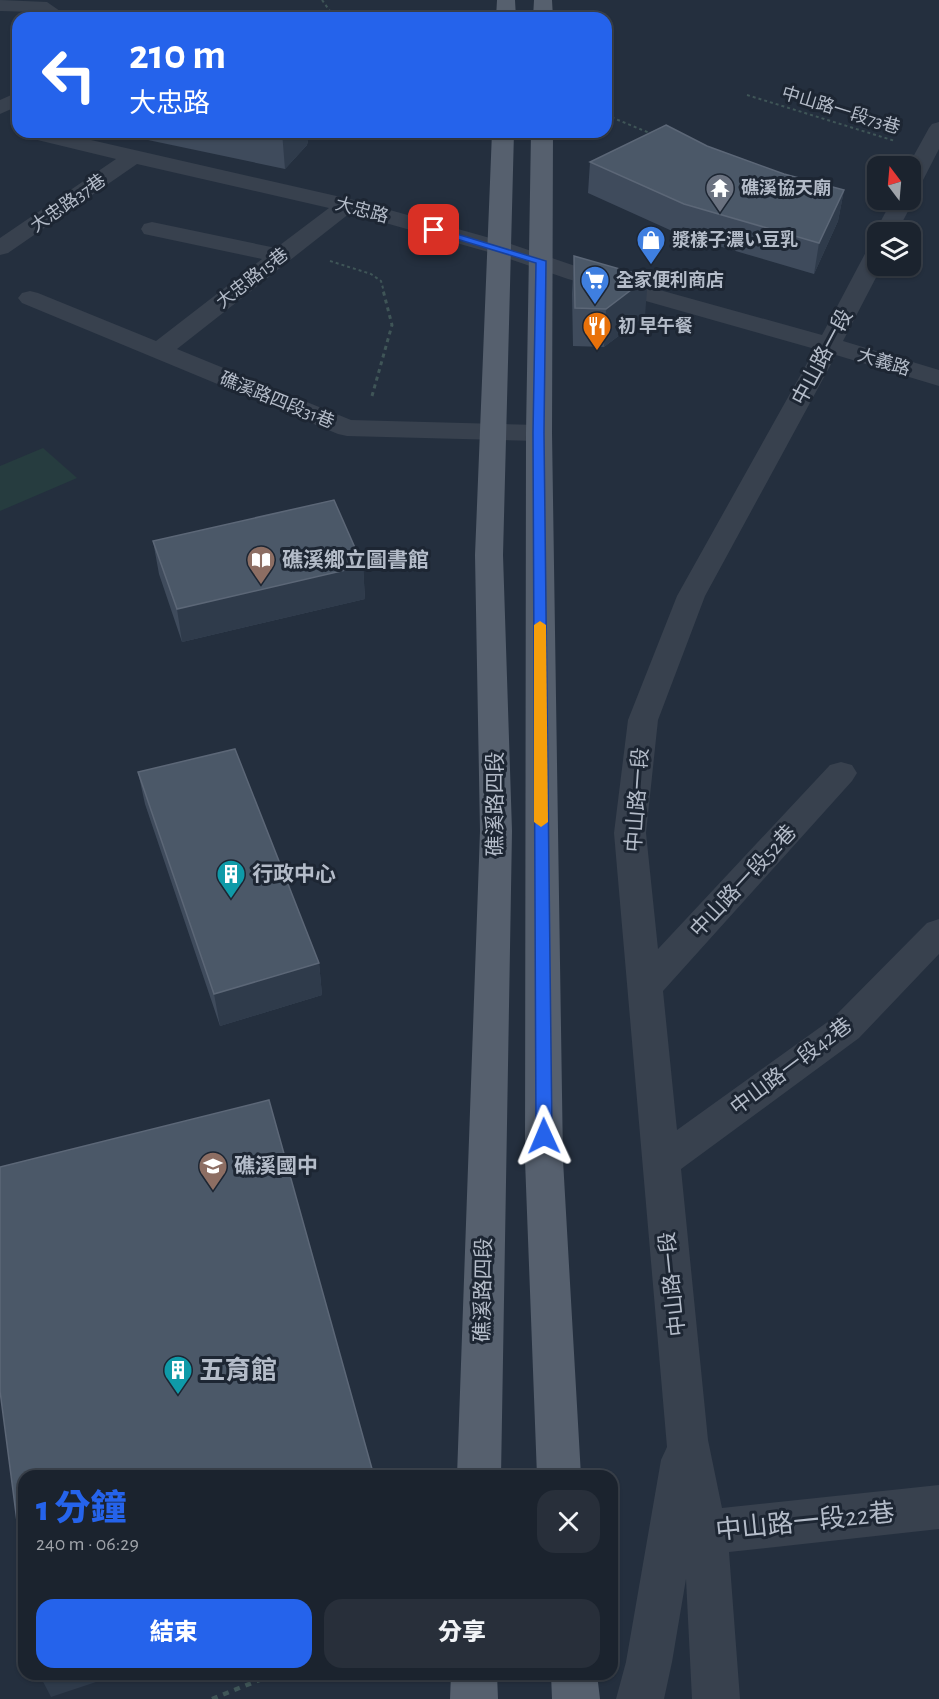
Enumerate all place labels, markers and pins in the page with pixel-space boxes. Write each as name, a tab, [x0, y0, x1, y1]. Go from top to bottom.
temple icon: 礁溪協天廟	[704, 172, 736, 214]
place label: 礁溪協天廟	[741, 178, 831, 198]
pin	[408, 204, 459, 255]
shop icon: 漿樣子濃い豆乳	[635, 224, 667, 266]
place label: 漿樣子濃い豆乳	[672, 229, 798, 250]
supermarket icon: 全家便利商店	[579, 264, 611, 306]
place label: 全家便利商店	[616, 270, 724, 290]
restaurant icon: 初 早午餐	[581, 310, 613, 352]
place label: 初 早午餐	[618, 316, 693, 336]
library icon: 礁溪鄉立圖書館	[245, 544, 277, 586]
place label: 礁溪鄉立圖書館	[282, 548, 429, 571]
building icon: 行政中心	[215, 858, 247, 900]
place label: 行政中心	[252, 863, 336, 885]
school or university icon: 礁溪國中	[197, 1150, 229, 1192]
place label: 礁溪國中	[234, 1154, 318, 1177]
building icon: 五育館	[162, 1354, 194, 1396]
place label: 五育館	[199, 1356, 277, 1384]

